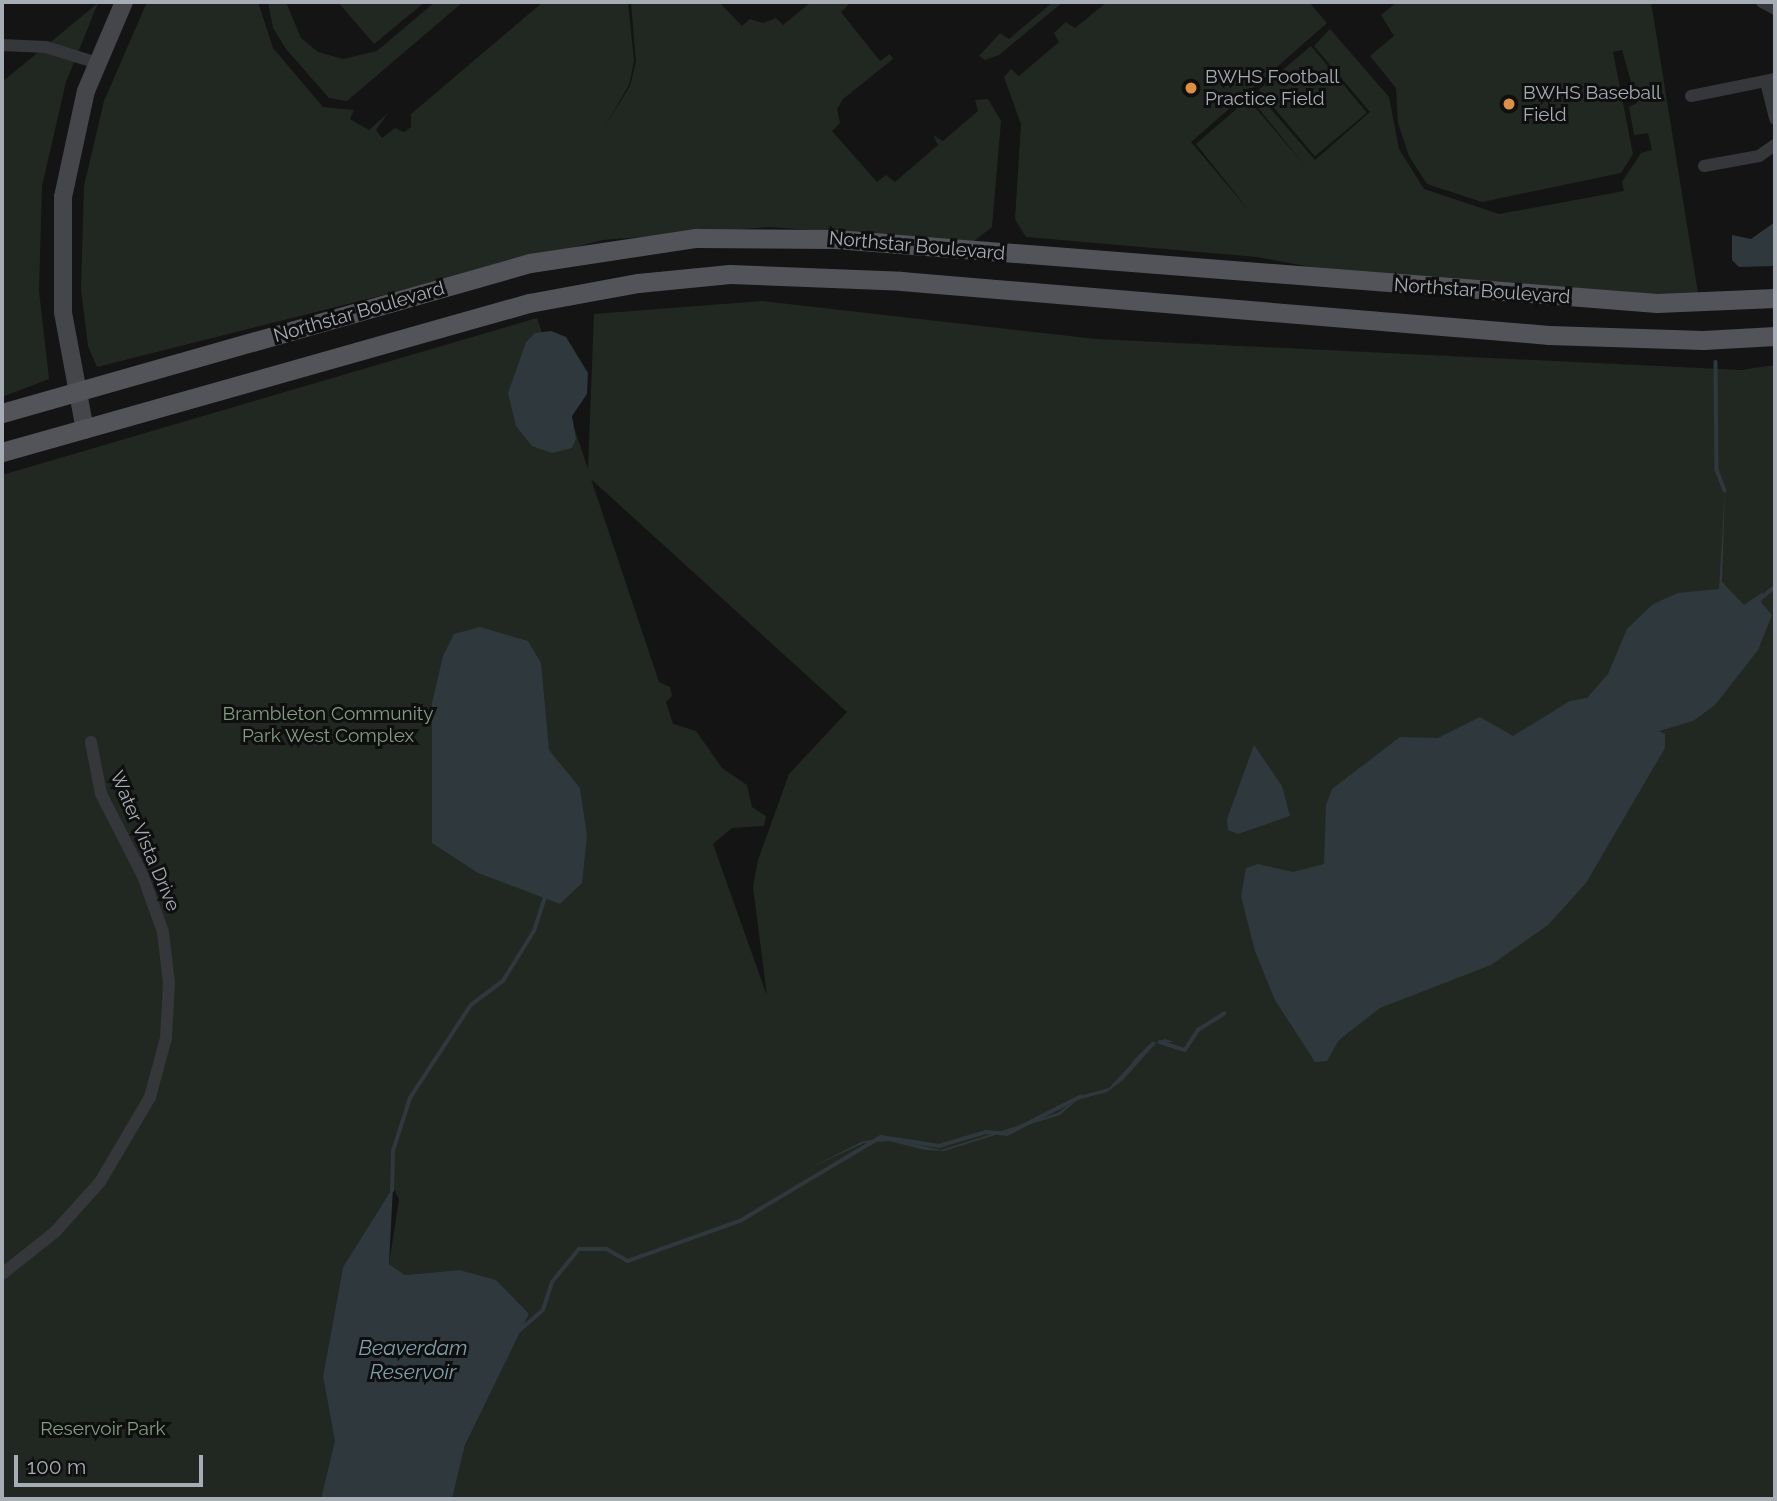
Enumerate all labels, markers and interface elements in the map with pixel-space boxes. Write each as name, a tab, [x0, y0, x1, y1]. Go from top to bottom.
place label: BWHS Football Practice Field	[1205, 66, 1339, 110]
marker: BWHS Football Practice Field	[1183, 80, 1199, 96]
place label: BWHS Baseball Field	[1523, 82, 1661, 126]
marker: BWHS Baseball Field	[1501, 96, 1517, 112]
street label: Northstar Boulevard	[828, 227, 1006, 265]
street label: Northstar Boulevard	[1393, 273, 1571, 309]
street label: Northstar Boulevard	[271, 277, 447, 347]
park label: Brambleton Community Park West Complex	[223, 703, 433, 747]
street label: Water Vista Drive	[105, 767, 185, 915]
water label: Beaverdam Reservoir	[358, 1335, 468, 1385]
park label: Reservoir Park	[40, 1418, 166, 1440]
scale bar	[18, 1442, 206, 1486]
text: 100 m	[27, 1454, 86, 1479]

